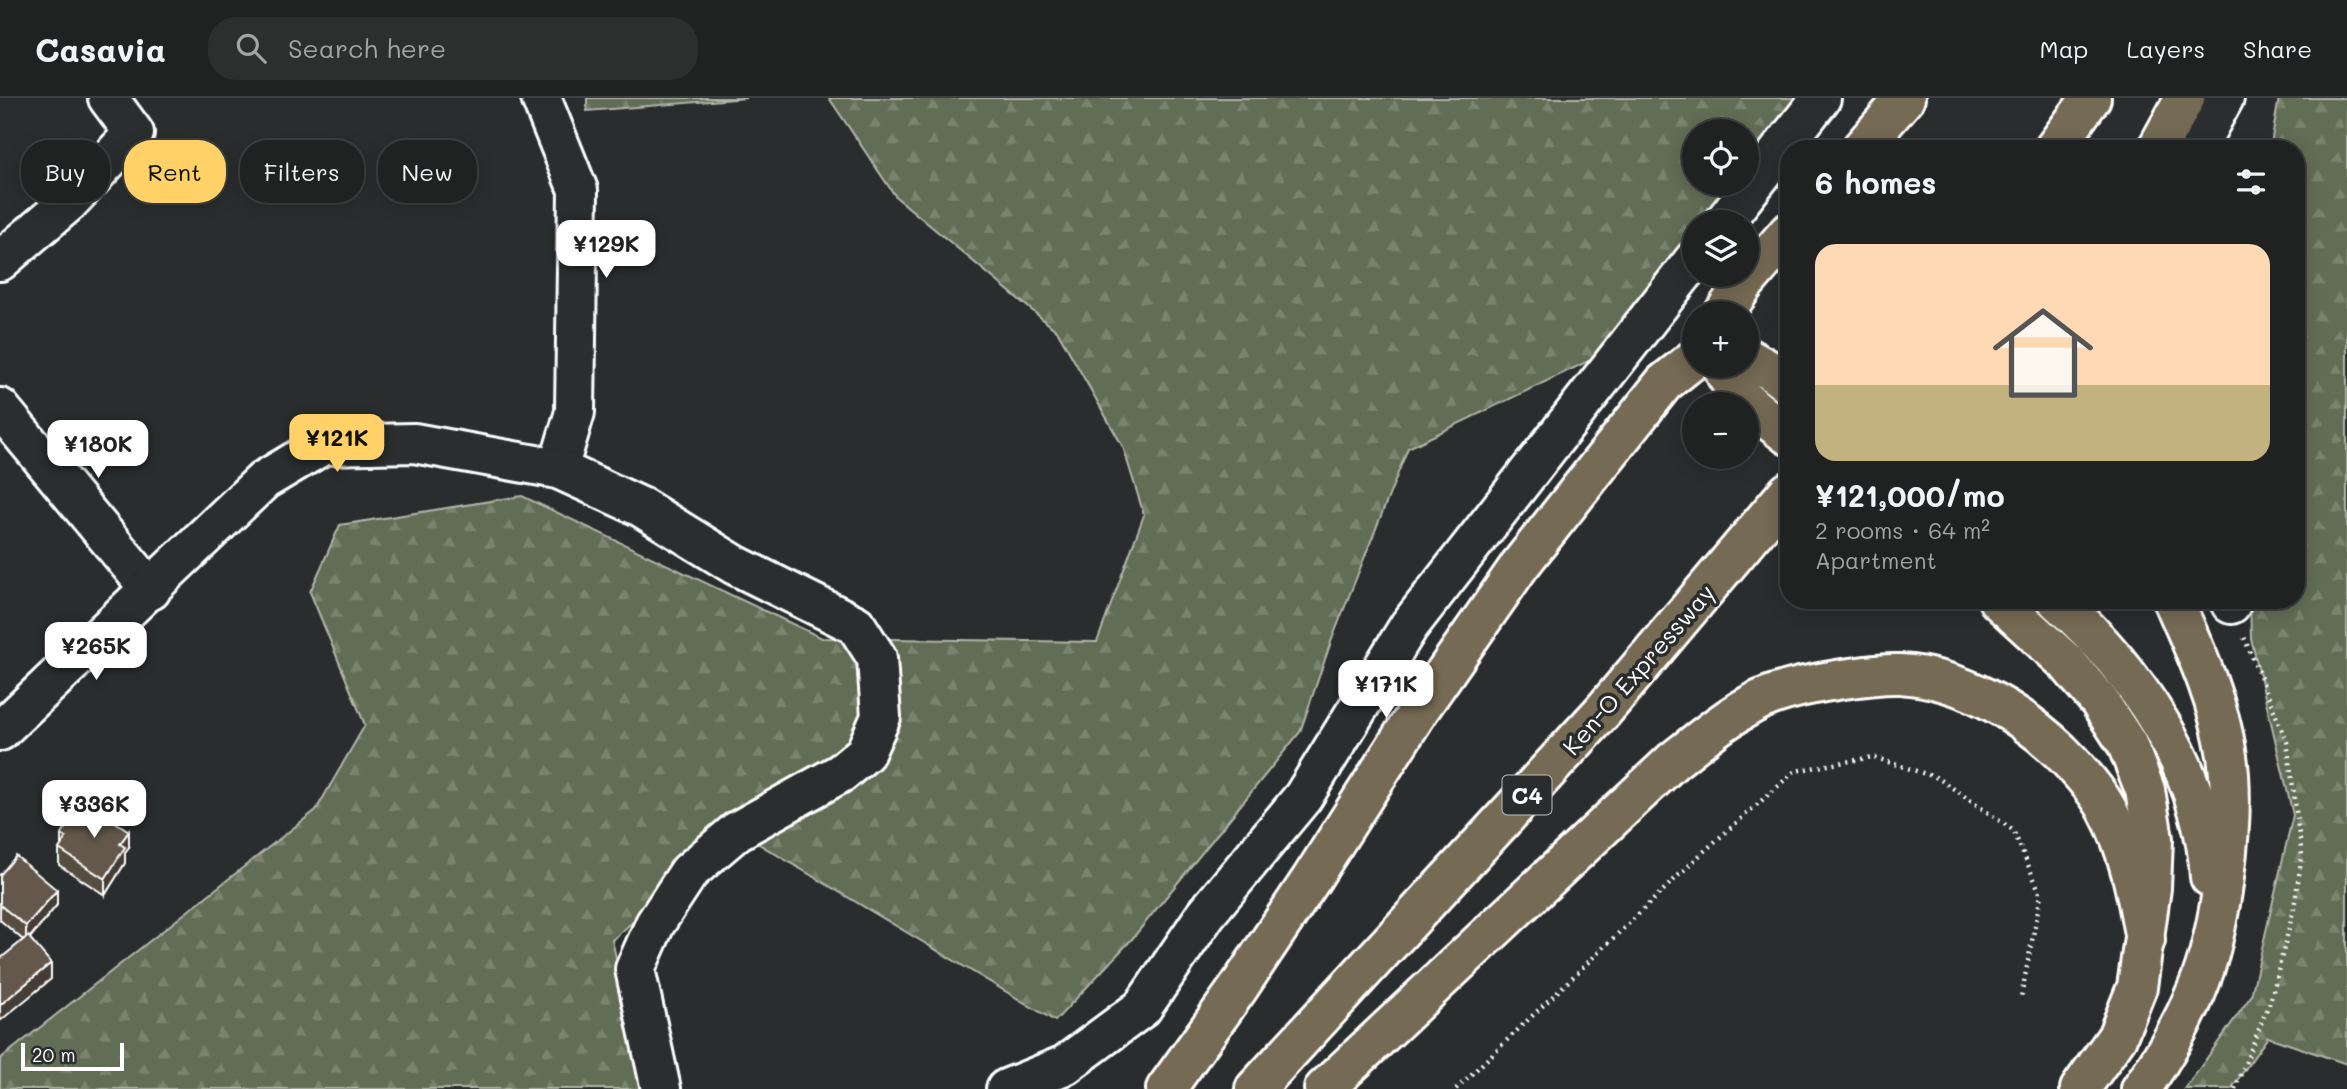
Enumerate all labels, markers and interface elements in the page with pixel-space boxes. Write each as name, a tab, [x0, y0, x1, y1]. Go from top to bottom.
search box	[208, 17, 698, 80]
text: Casavia	[35, 27, 166, 70]
icon: search	[232, 29, 270, 67]
text: Search here	[288, 31, 446, 65]
text: Map	[2040, 33, 2088, 64]
text: Layers	[2126, 33, 2205, 64]
text: Share	[2243, 33, 2312, 64]
map controls	[1682, 119, 1759, 469]
button: locate	[1682, 119, 1759, 196]
chip: Buy	[21, 140, 110, 203]
chip: Rent	[124, 140, 226, 203]
chip: Filters	[240, 140, 364, 203]
chip: New	[378, 140, 477, 203]
text: 6 homes	[1815, 162, 1936, 202]
icon: filters	[2232, 163, 2270, 201]
button: layers	[1682, 210, 1759, 287]
pin: ¥129K	[557, 220, 655, 280]
text: ¥129K	[572, 228, 640, 258]
icon: home	[1980, 290, 2106, 416]
button: +	[1682, 301, 1759, 378]
button: −	[1682, 392, 1759, 469]
pin: ¥121K	[288, 414, 386, 474]
pin: ¥180K	[49, 420, 147, 480]
text: ¥121K	[305, 422, 369, 452]
text: ¥180K	[63, 428, 133, 458]
text: ¥121,000/mo	[1815, 475, 2005, 515]
text: 2 rooms · 64 m²	[1815, 515, 1990, 545]
text: Apartment	[1815, 545, 1937, 575]
street label: Ken-O Expressway	[1555, 577, 1721, 761]
pin: ¥265K	[47, 622, 145, 682]
text: ¥265K	[61, 630, 131, 660]
pin: ¥171K	[1337, 660, 1435, 720]
text: ¥171K	[1354, 668, 1418, 698]
road number: C4	[1502, 776, 1552, 814]
pin: ¥336K	[45, 780, 143, 840]
text: ¥336K	[58, 788, 130, 818]
scale bar	[21, 1040, 124, 1072]
text: 20 m	[32, 1042, 76, 1067]

